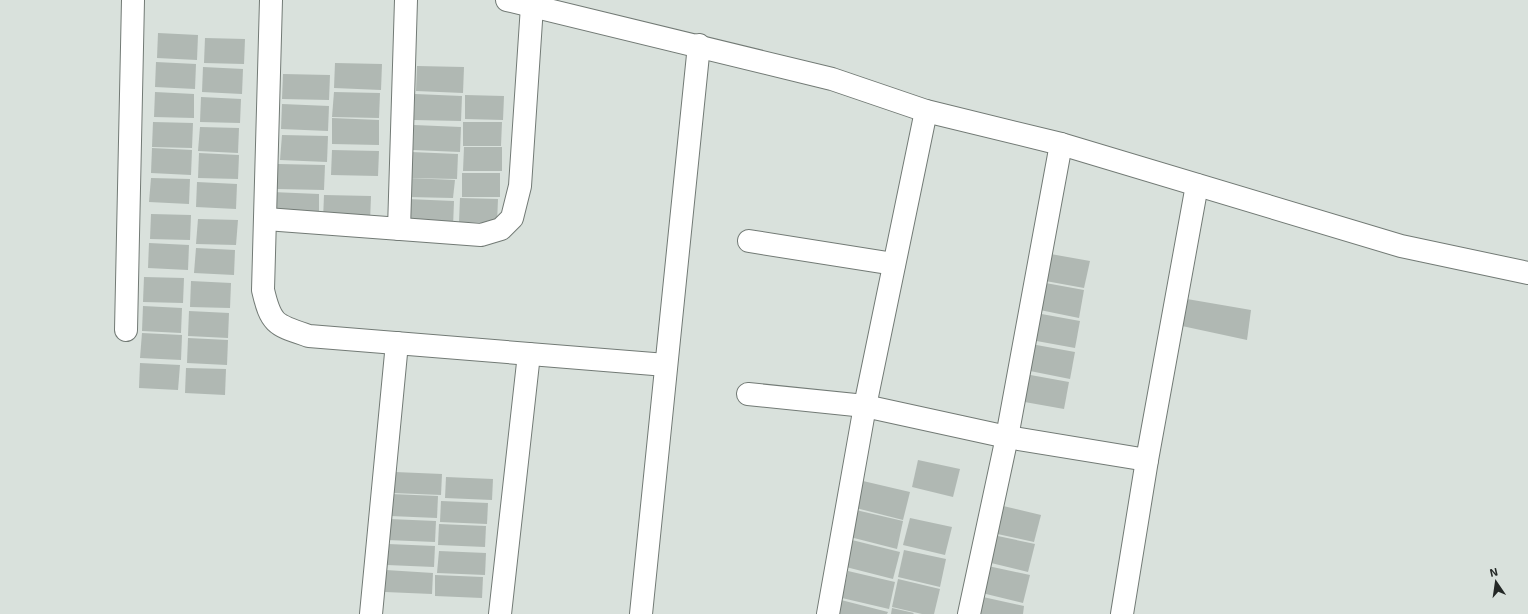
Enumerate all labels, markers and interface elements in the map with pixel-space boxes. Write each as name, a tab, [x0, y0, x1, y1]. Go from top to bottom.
north arrow	[1476, 562, 1516, 602]
text: N	[1488, 565, 1499, 579]

